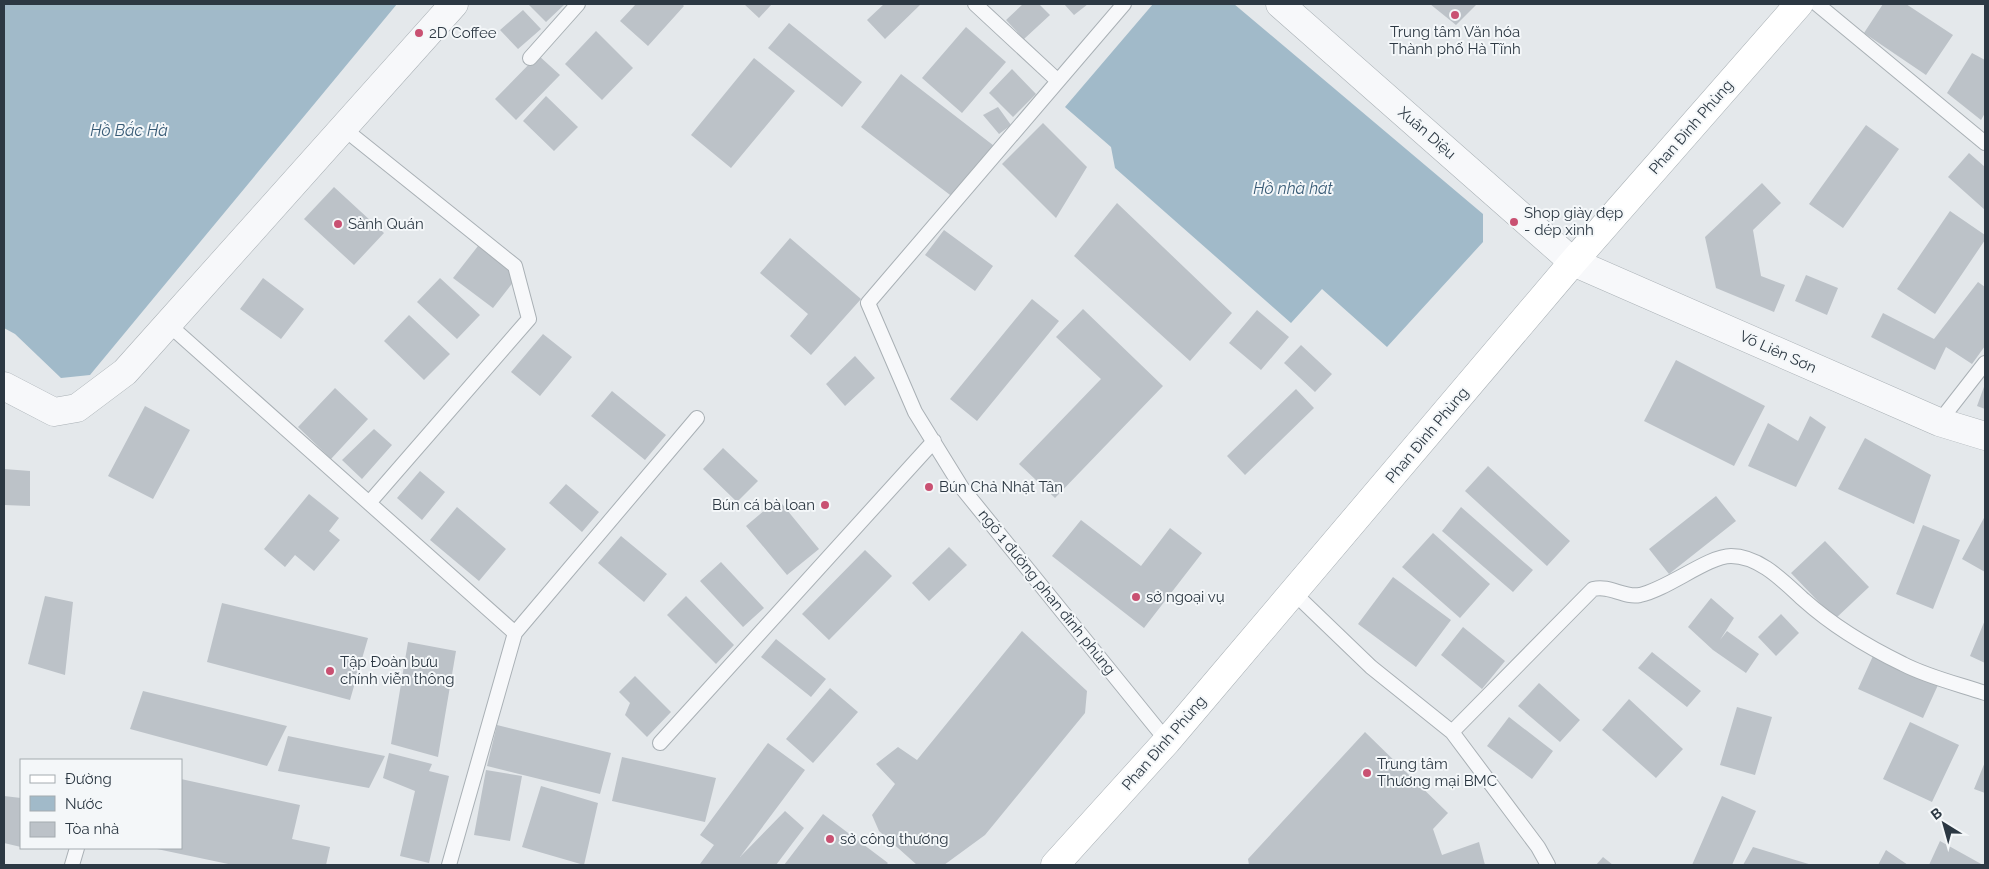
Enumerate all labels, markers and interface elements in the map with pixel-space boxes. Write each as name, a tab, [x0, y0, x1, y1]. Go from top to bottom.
marker: Trung tâm Văn hóa Thành phố Hà Tĩnh	[1449, 9, 1461, 21]
place label: Trung tâm Văn hóa Thành phố Hà Tĩnh	[1389, 23, 1521, 58]
place label: 2D Coffee	[429, 24, 497, 42]
marker: 2D Coffee	[413, 27, 425, 39]
street label: Phan Đình Phùng	[1645, 76, 1737, 178]
street label: Xuân Diệu	[1394, 103, 1460, 163]
water label: Hồ Bắc Hà	[90, 121, 168, 140]
water label: Hồ nhà hát	[1253, 179, 1334, 198]
place label: Shop giày đẹp - dép xinh	[1524, 204, 1623, 239]
place label: Sành Quán	[348, 215, 424, 233]
marker: Shop giày đẹp - dép xinh	[1508, 216, 1520, 228]
marker: Sành Quán	[332, 218, 344, 230]
street label: Võ Liên Sơn	[1737, 327, 1819, 377]
street label: Phan Đình Phùng	[1382, 384, 1472, 486]
place label: Bún Chả Nhật Tân	[939, 478, 1063, 496]
marker: Bún Chả Nhật Tân	[923, 481, 935, 493]
place label: Bún cá bà loan	[712, 496, 815, 514]
marker: Bún cá bà loan	[819, 499, 831, 511]
street label: ngõ 1 đường phan đình phùng	[975, 506, 1119, 678]
place label: sở ngoại vụ	[1146, 588, 1225, 606]
marker: sở ngoại vụ	[1130, 591, 1142, 603]
place label: Tập Đoàn bưu chính viễn thông	[340, 653, 455, 688]
marker: Tập Đoàn bưu chính viễn thông	[324, 665, 336, 677]
street label: Phan Đình Phùng	[1118, 692, 1210, 794]
place label: Trung tâm Thương mại BMC	[1377, 755, 1497, 790]
legend	[20, 759, 182, 849]
marker: Trung tâm Thương mại BMC	[1361, 767, 1373, 779]
text: Đường	[65, 770, 112, 788]
text: Nước	[65, 795, 103, 813]
north arrow	[1919, 799, 1969, 849]
text: B	[1928, 804, 1945, 823]
text: Tòa nhà	[65, 820, 119, 838]
place label: sở công thương	[840, 830, 949, 848]
marker: sở công thương	[824, 833, 836, 845]

